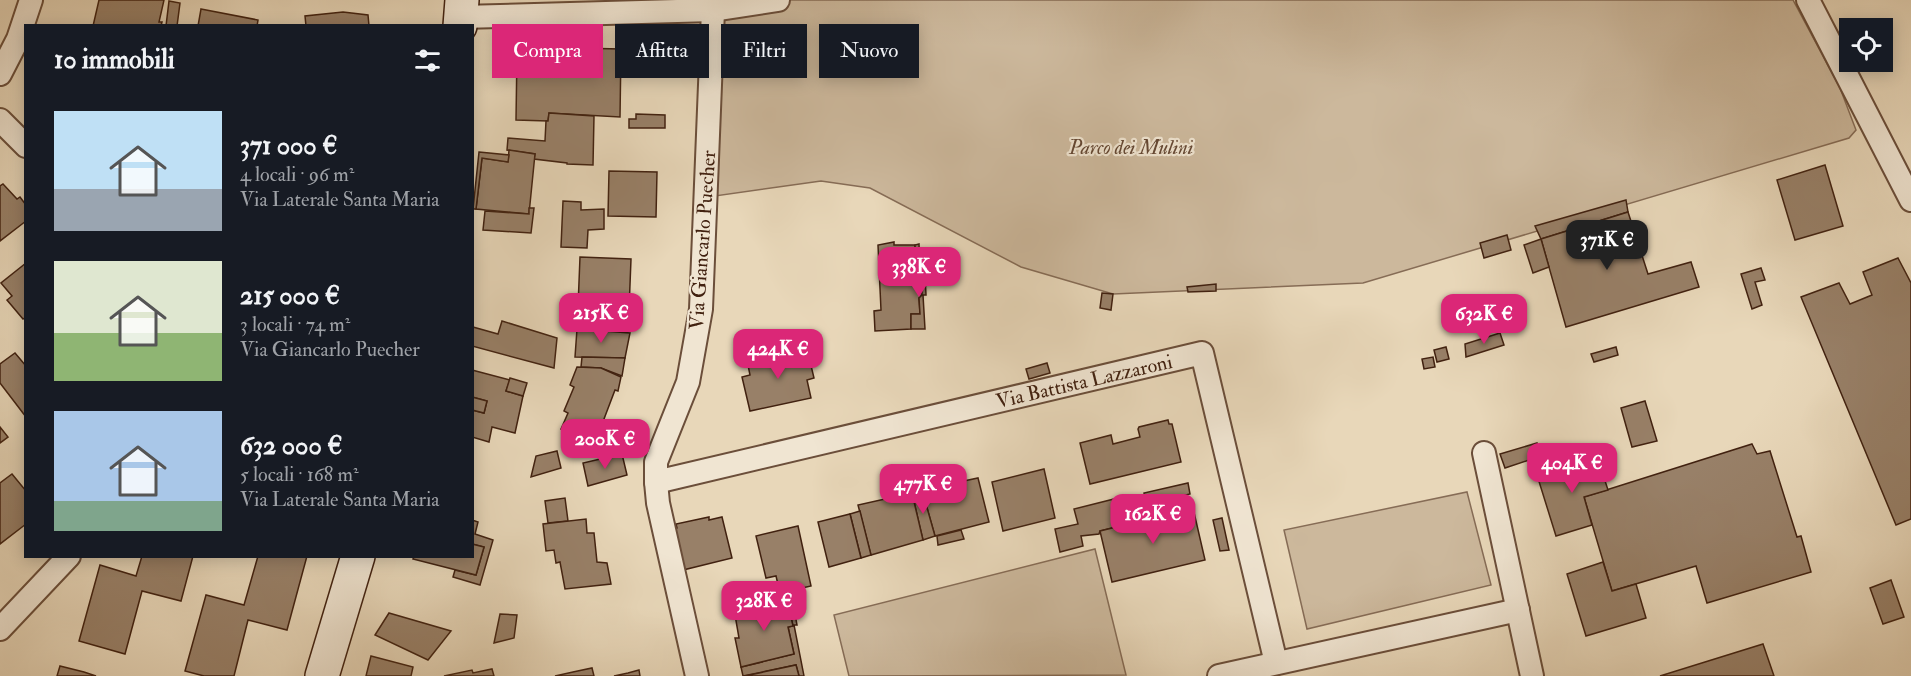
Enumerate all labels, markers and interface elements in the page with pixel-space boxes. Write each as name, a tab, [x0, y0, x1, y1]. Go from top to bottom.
map controls	[1839, 18, 1893, 72]
button: locate	[1839, 18, 1893, 72]
chip: Compra	[492, 24, 603, 78]
chip: Affitta	[615, 24, 709, 78]
chip: Filtri	[721, 24, 807, 78]
chip: Nuovo	[819, 24, 919, 78]
text: 10 immobili	[54, 44, 175, 76]
icon: filters	[411, 44, 444, 77]
text: 371 000 €	[240, 130, 337, 162]
icon: home	[102, 135, 174, 207]
park label: Parco dei Mulini	[1068, 135, 1194, 160]
street label: Via Giancarlo Puecher	[684, 149, 721, 331]
text: 4 locali · 96 m²	[240, 162, 354, 187]
text: Via Laterale Santa Maria	[240, 187, 440, 212]
pin: 371K €	[1558, 220, 1656, 271]
text: 371K €	[1580, 227, 1634, 252]
pin: 338K €	[870, 247, 968, 298]
text: 338K €	[892, 254, 946, 279]
text: 215 000 €	[240, 280, 340, 312]
icon: home	[102, 285, 174, 357]
pin: 215K €	[552, 293, 650, 344]
pin: 632K €	[1435, 294, 1533, 345]
text: 215K €	[573, 300, 629, 325]
text: 632K €	[1455, 301, 1513, 326]
text: 3 locali · 74 m²	[240, 312, 350, 337]
pin: 424K €	[729, 329, 827, 380]
text: 424K €	[747, 336, 809, 361]
text: Via Giancarlo Puecher	[240, 337, 420, 362]
street label: Via Battista Lazzaroni	[994, 349, 1175, 414]
pin: 200K €	[556, 419, 654, 470]
text: 200K €	[575, 426, 635, 451]
text: 632 000 €	[240, 430, 342, 462]
icon: home	[102, 435, 174, 507]
pin: 404K €	[1523, 443, 1621, 494]
text: 404K €	[1541, 450, 1603, 475]
text: 5 locali · 168 m²	[240, 462, 359, 487]
pin: 477K €	[874, 464, 972, 515]
text: 477K €	[894, 471, 952, 496]
text: Via Laterale Santa Maria	[240, 487, 440, 512]
pin: 162K €	[1104, 494, 1202, 545]
text: 162K €	[1124, 501, 1182, 526]
pin: 328K €	[715, 581, 813, 632]
text: 328K €	[735, 588, 793, 613]

